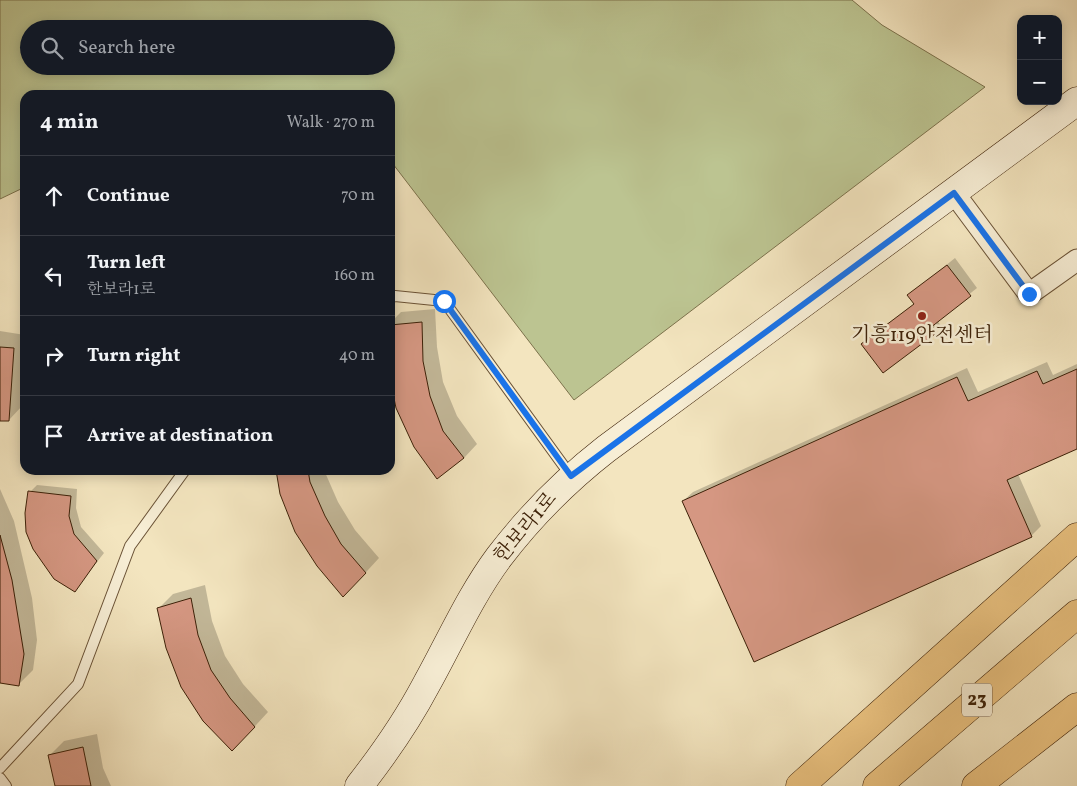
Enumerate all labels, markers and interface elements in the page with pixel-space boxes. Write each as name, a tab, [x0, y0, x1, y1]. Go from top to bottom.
map controls	[1017, 15, 1062, 105]
button: +	[1017, 15, 1062, 60]
search box	[20, 20, 395, 75]
icon: search	[38, 34, 66, 62]
text: Search here	[78, 35, 175, 61]
button: −	[1017, 60, 1062, 105]
text: 4 min	[40, 108, 99, 137]
text: Walk · 270 m	[287, 112, 375, 134]
icon: ahead	[40, 182, 68, 210]
text: Continue	[87, 183, 170, 209]
text: 70 m	[341, 185, 375, 207]
text: Turn left	[87, 250, 166, 276]
icon: left	[40, 262, 68, 290]
text: 160 m	[334, 265, 375, 287]
text: 한보라1로	[87, 279, 155, 301]
route end	[1018, 283, 1041, 306]
route start	[433, 290, 456, 313]
marker: 기흥119안전센터	[916, 310, 928, 322]
place label: 기흥119안전센터	[851, 322, 993, 350]
icon: right	[40, 342, 68, 370]
text: Turn right	[87, 343, 180, 369]
text: 40 m	[339, 345, 375, 367]
icon: arrive	[40, 422, 68, 450]
text: Arrive at destination	[87, 423, 273, 449]
street label: 한보라1로	[488, 486, 564, 570]
road number: 23	[962, 684, 992, 716]

